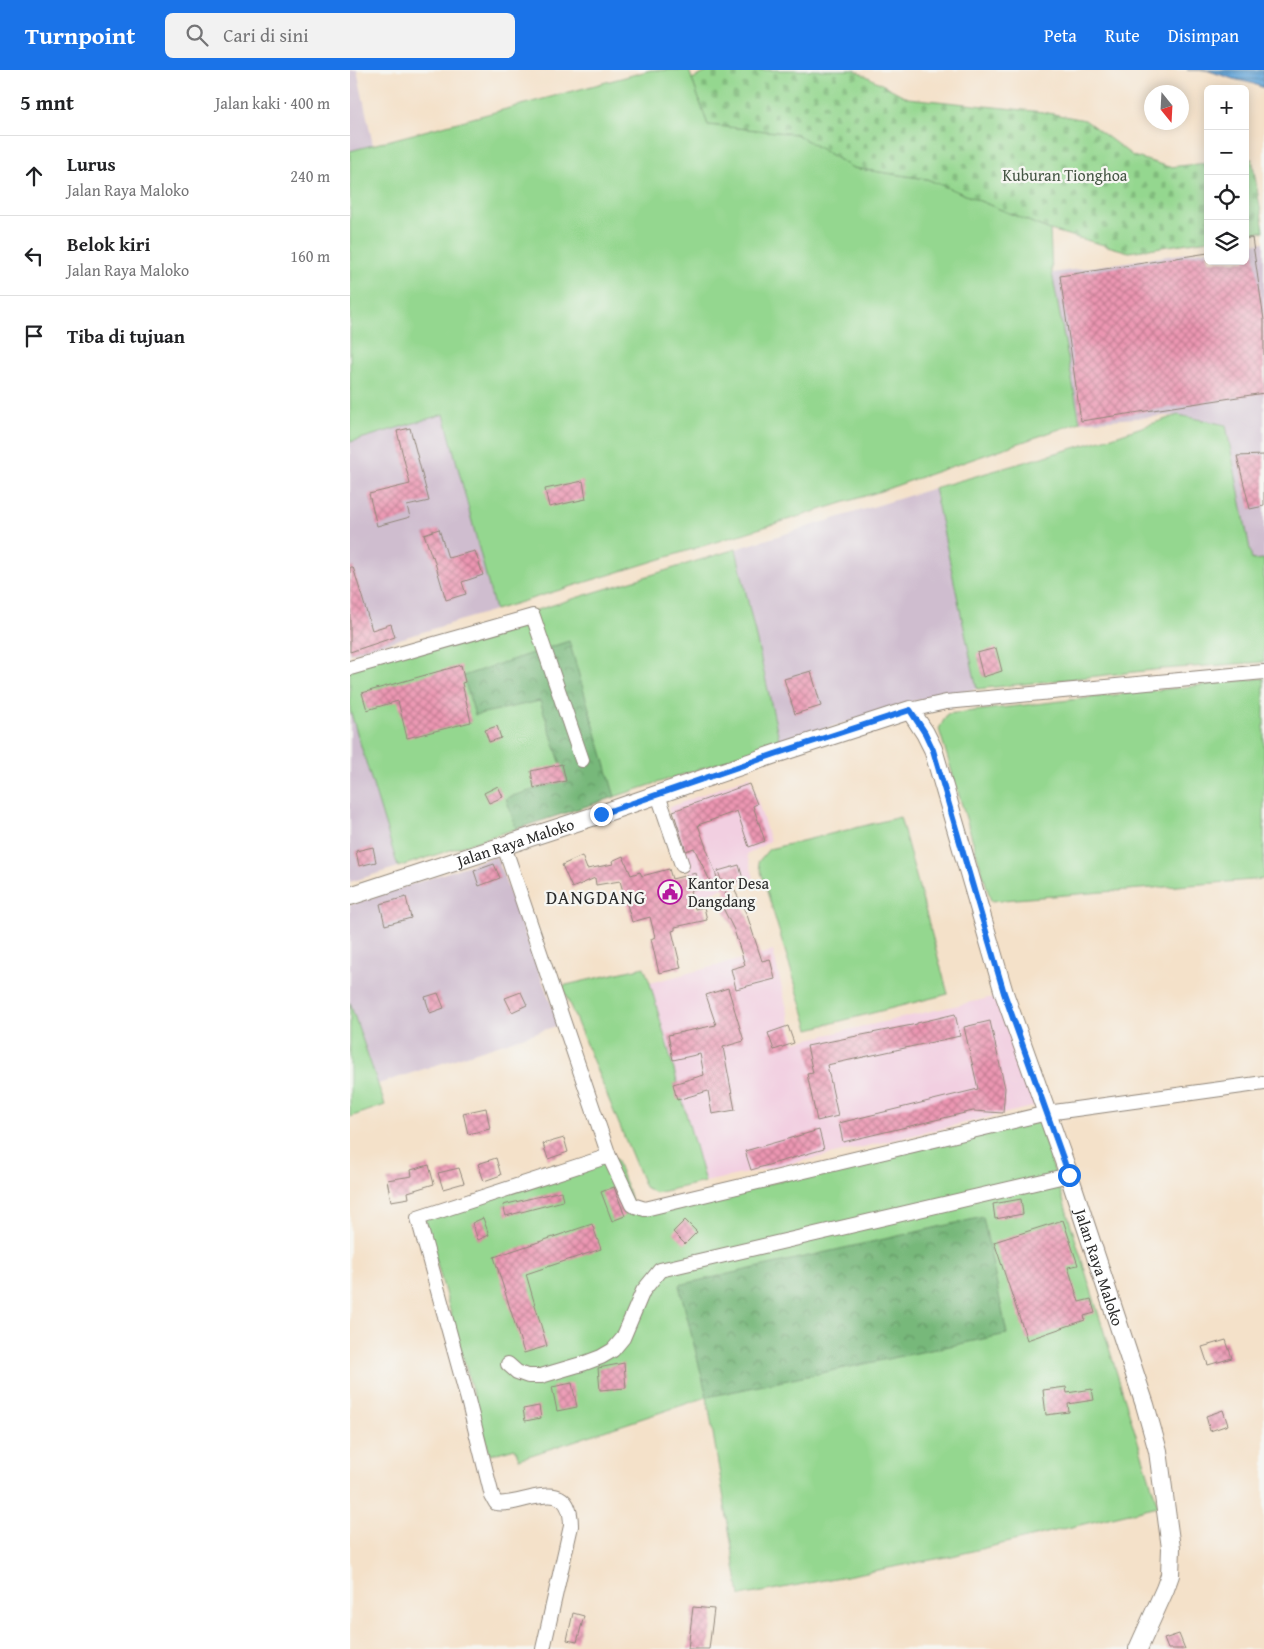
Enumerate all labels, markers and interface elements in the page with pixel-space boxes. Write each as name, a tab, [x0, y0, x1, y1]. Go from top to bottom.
search box	[165, 13, 515, 58]
text: Turnpoint	[25, 18, 135, 53]
icon: search	[183, 21, 211, 49]
text: Cari di sini	[223, 21, 308, 49]
text: Peta	[1044, 22, 1077, 49]
text: Rute	[1105, 22, 1140, 49]
text: Disimpan	[1168, 22, 1239, 49]
north arrow	[1144, 85, 1189, 130]
map controls	[1204, 85, 1249, 265]
button: +	[1204, 85, 1249, 130]
text: 5 mnt	[20, 87, 74, 118]
text: Jalan kaki · 400 m	[215, 91, 330, 115]
button: −	[1204, 130, 1249, 175]
text: Lurus	[67, 150, 116, 178]
icon: ahead	[20, 162, 48, 190]
park label: Kuburan Tionghoa	[1003, 163, 1128, 187]
text: 240 m	[290, 164, 330, 188]
button: locate	[1204, 175, 1249, 220]
text: Jalan Raya Maloko	[67, 178, 189, 202]
button: layers	[1204, 220, 1249, 265]
text: Belok kiri	[67, 230, 150, 258]
icon: left	[20, 242, 48, 270]
text: 160 m	[290, 244, 330, 268]
text: Jalan Raya Maloko	[67, 258, 189, 282]
icon: arrive	[20, 322, 48, 350]
text: Tiba di tujuan	[67, 322, 185, 350]
route end	[590, 803, 613, 826]
street label: Jalan Raya Maloko	[452, 812, 577, 873]
place label: Kantor Desa Dangdang	[688, 871, 770, 913]
public building icon: Kantor Desa Dangdang	[657, 879, 683, 905]
district label: DANGDANG	[546, 883, 646, 911]
route start	[1058, 1164, 1081, 1187]
street label: Jalan Raya Maloko	[1068, 1204, 1130, 1329]

